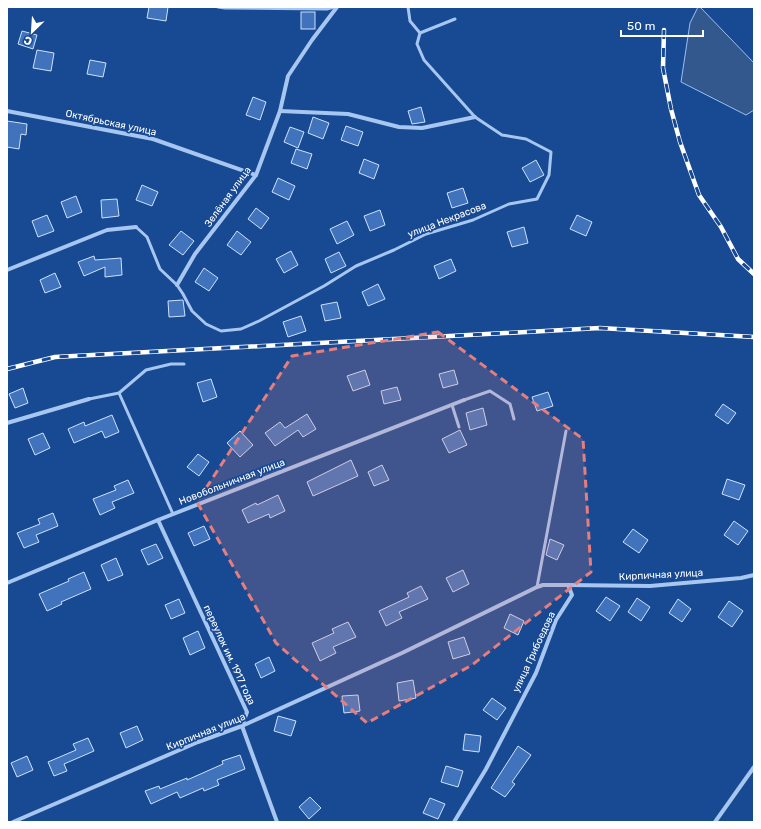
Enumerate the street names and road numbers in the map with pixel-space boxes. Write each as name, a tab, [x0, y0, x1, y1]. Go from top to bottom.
street label: Октябрьская улица	[64, 108, 158, 138]
street label: Зелёная улица	[202, 165, 254, 229]
street label: улица Некрасова	[406, 199, 488, 241]
street label: Новобольничная улица	[177, 456, 287, 508]
street label: Кирпичная улица	[619, 567, 703, 583]
street label: переулок им. 1917 года	[201, 603, 257, 707]
street label: улица Грибоедова	[510, 610, 558, 694]
street label: Кирпичная улица	[165, 711, 247, 753]

